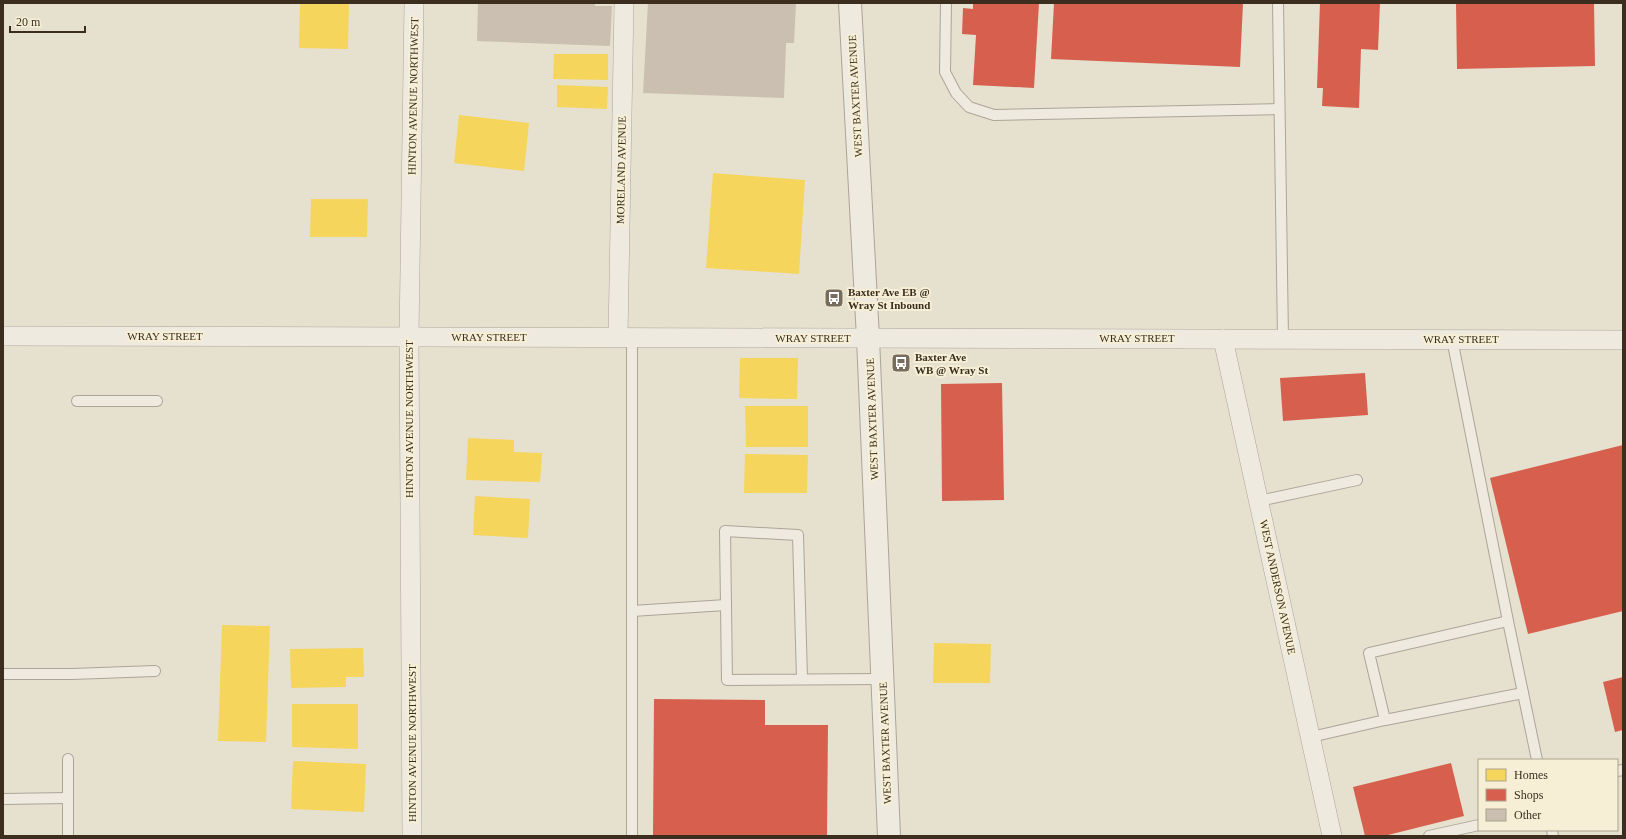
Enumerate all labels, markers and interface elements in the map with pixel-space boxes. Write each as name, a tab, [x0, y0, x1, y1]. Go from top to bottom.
scale bar	[10, 8, 85, 34]
text: 20 m	[16, 15, 41, 29]
street label: HINTON AVENUE NORTHWEST	[406, 17, 420, 175]
street label: WEST BAXTER AVENUE	[846, 34, 864, 157]
street label: MORELAND AVENUE	[614, 115, 628, 224]
place label: Baxter Ave EB @ Wray St Inbound	[848, 286, 930, 311]
bus stop icon: Baxter Ave EB @ Wray St Inbound	[823, 287, 845, 309]
street label: WRAY STREET	[127, 330, 203, 342]
street label: WRAY STREET	[451, 331, 527, 343]
street label: WRAY STREET	[775, 332, 851, 344]
street label: WRAY STREET	[1099, 332, 1175, 344]
street label: WRAY STREET	[1423, 333, 1499, 345]
street label: HINTON AVENUE NORTHWEST	[403, 340, 415, 498]
place label: Baxter Ave WB @ Wray St	[915, 351, 988, 376]
bus stop icon: Baxter Ave WB @ Wray St	[890, 352, 912, 374]
street label: WEST BAXTER AVENUE	[864, 357, 880, 480]
street label: WEST ANDERSON AVENUE	[1258, 518, 1298, 656]
street label: HINTON AVENUE NORTHWEST	[406, 664, 418, 822]
street label: WEST BAXTER AVENUE	[877, 681, 893, 804]
legend	[1478, 759, 1618, 831]
text: Homes	[1514, 768, 1548, 782]
text: Shops	[1514, 788, 1544, 802]
text: Other	[1514, 808, 1541, 822]

